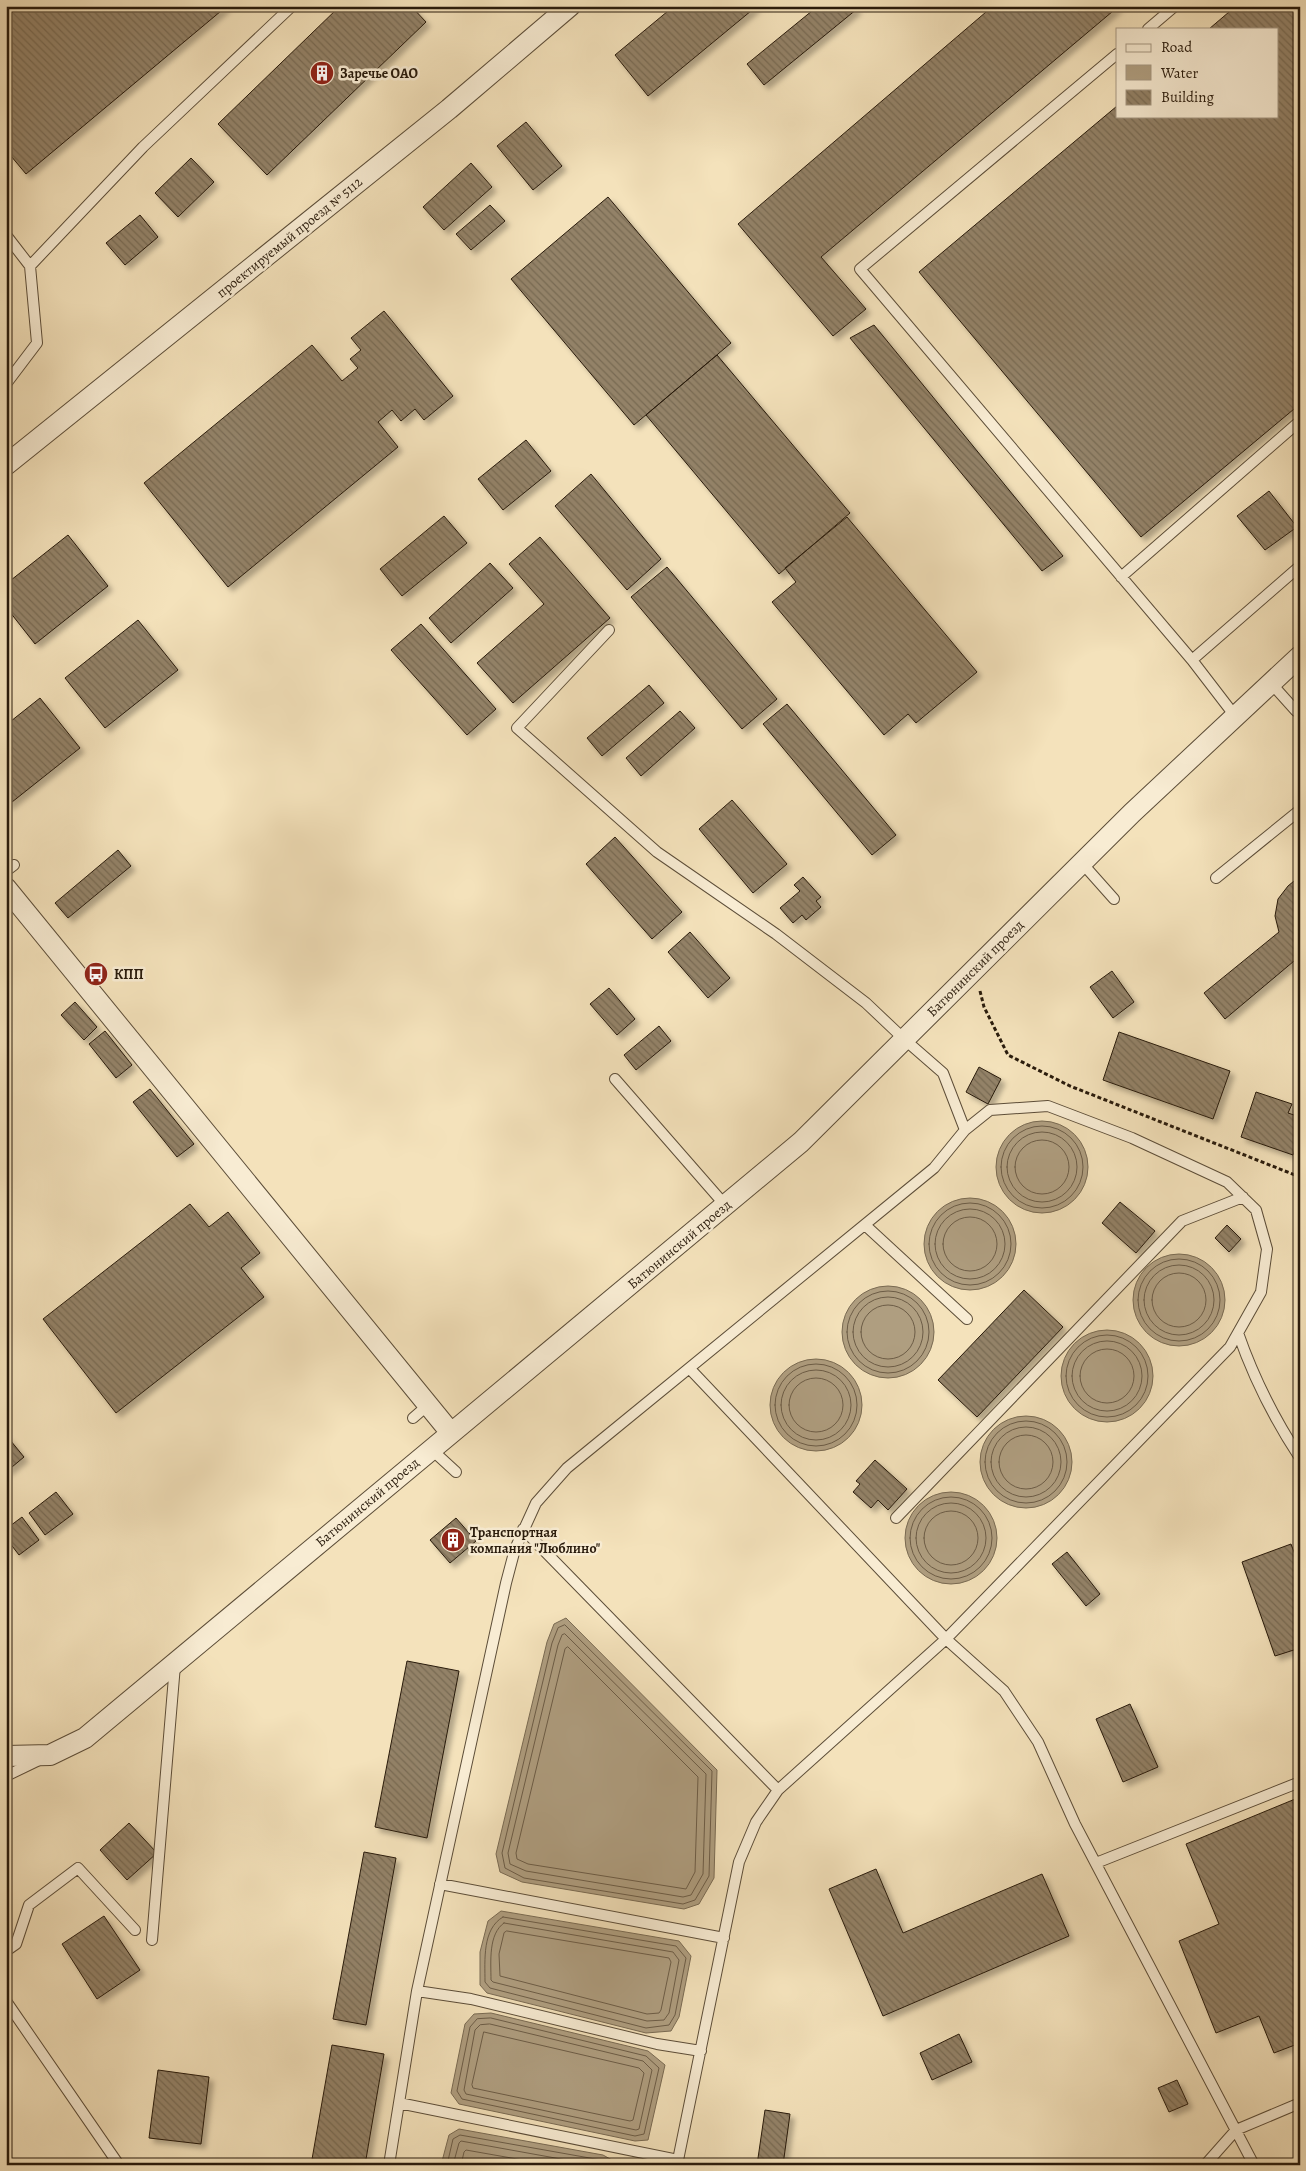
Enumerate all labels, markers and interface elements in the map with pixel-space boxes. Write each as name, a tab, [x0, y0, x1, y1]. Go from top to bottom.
legend	[1116, 28, 1278, 118]
text: Road	[1161, 37, 1193, 57]
building icon: Заречье ОАО	[309, 60, 335, 86]
text: Water	[1160, 63, 1198, 83]
place label: Заречье ОАО	[340, 64, 418, 83]
text: Building	[1161, 87, 1214, 107]
street label: проектируемый проезд № 5112	[212, 172, 367, 302]
street label: Батюнинский проезд	[923, 916, 1028, 1021]
bus stop icon: КПП	[83, 961, 109, 987]
place label: КПП	[114, 965, 144, 984]
street label: Батюнинский проезд	[623, 1195, 735, 1293]
street label: Батюнинский проезд	[311, 1453, 423, 1551]
place label: Транспортная компания "Люблино"	[470, 1523, 601, 1558]
building icon: Транспортная компания "Люблино"	[440, 1527, 466, 1553]

